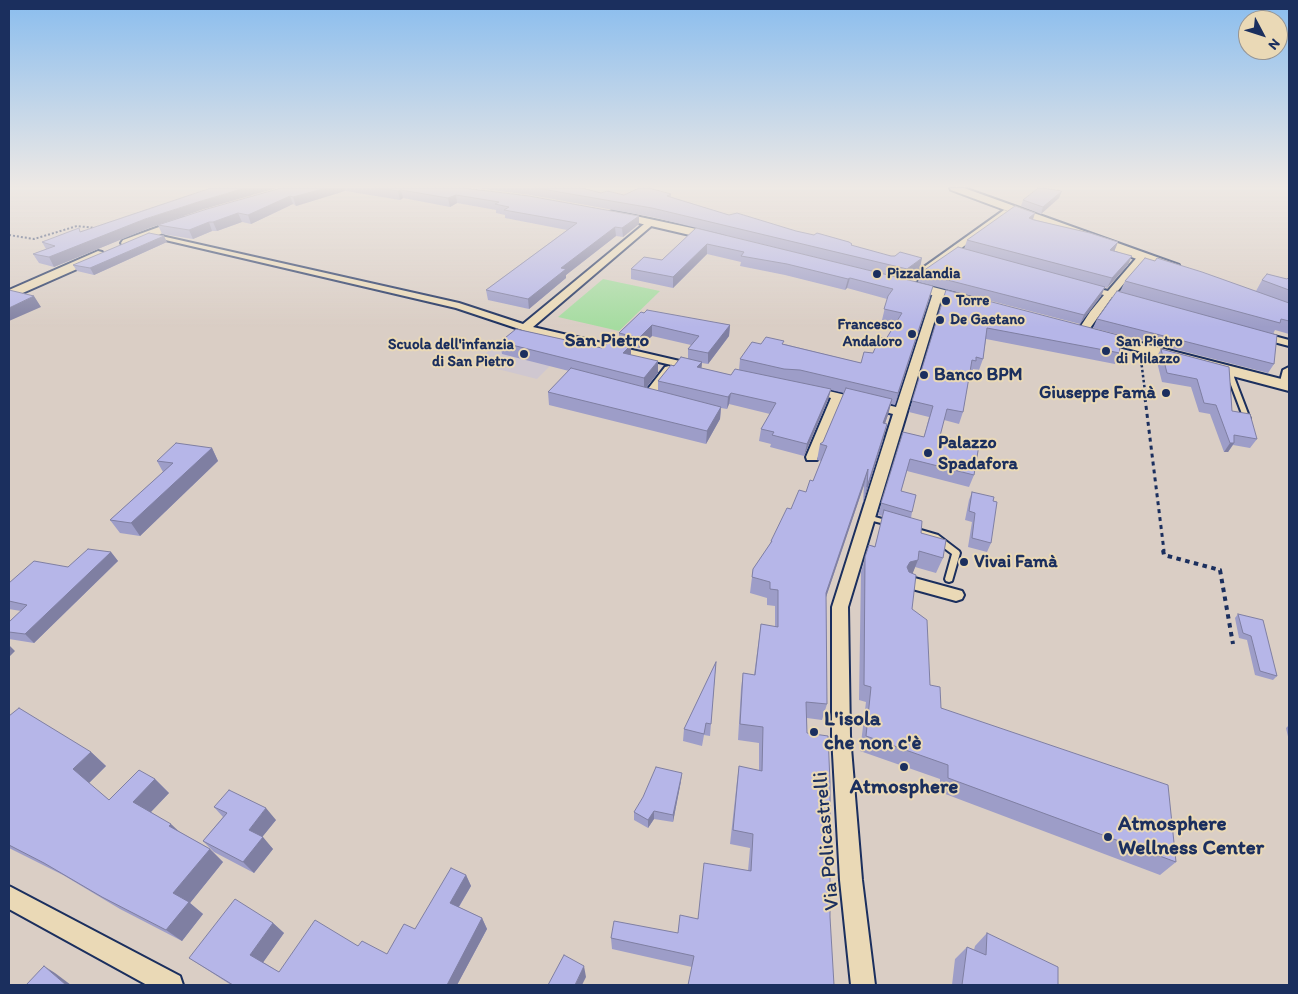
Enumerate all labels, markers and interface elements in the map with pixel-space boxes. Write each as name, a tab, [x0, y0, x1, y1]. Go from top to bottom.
north arrow	[1238, 10, 1288, 60]
text: N	[1265, 35, 1284, 53]
place label: Pizzalandia	[887, 265, 960, 283]
marker: Pizzalandia	[871, 268, 883, 280]
place label: Torre	[956, 292, 989, 310]
marker: Torre	[940, 295, 952, 307]
place label: De Gaetano	[950, 311, 1025, 329]
marker: De Gaetano	[934, 314, 946, 326]
place label: Francesco Andaloro	[837, 316, 902, 351]
marker: Francesco Andaloro	[906, 328, 918, 340]
district label: San Pietro	[565, 330, 649, 352]
place label: San Pietro di Milazzo	[1116, 333, 1183, 368]
place label: Scuola dell'infanzia di San Pietro	[388, 336, 514, 371]
marker: San Pietro di Milazzo	[1100, 345, 1112, 357]
marker: Scuola dell'infanzia di San Pietro	[518, 348, 530, 360]
place label: Banco BPM	[934, 364, 1023, 386]
marker: Banco BPM	[918, 369, 930, 381]
place label: Giuseppe Famà	[1039, 382, 1156, 404]
marker: Giuseppe Famà	[1160, 387, 1172, 399]
place label: Palazzo Spadafora	[938, 432, 1018, 474]
marker: Palazzo Spadafora	[922, 447, 934, 459]
place label: Vivai Famà	[974, 551, 1058, 573]
marker: Vivai Famà	[958, 556, 970, 568]
place label: L'isola che non c'è	[824, 707, 922, 757]
marker: L'isola che non c'è	[808, 726, 820, 738]
marker: Atmosphere	[898, 761, 910, 773]
street label: Via Policastrelli	[808, 771, 846, 911]
place label: Atmosphere	[850, 775, 958, 801]
place label: Atmosphere Wellness Center	[1118, 812, 1264, 862]
marker: Atmosphere Wellness Center	[1102, 831, 1114, 843]

